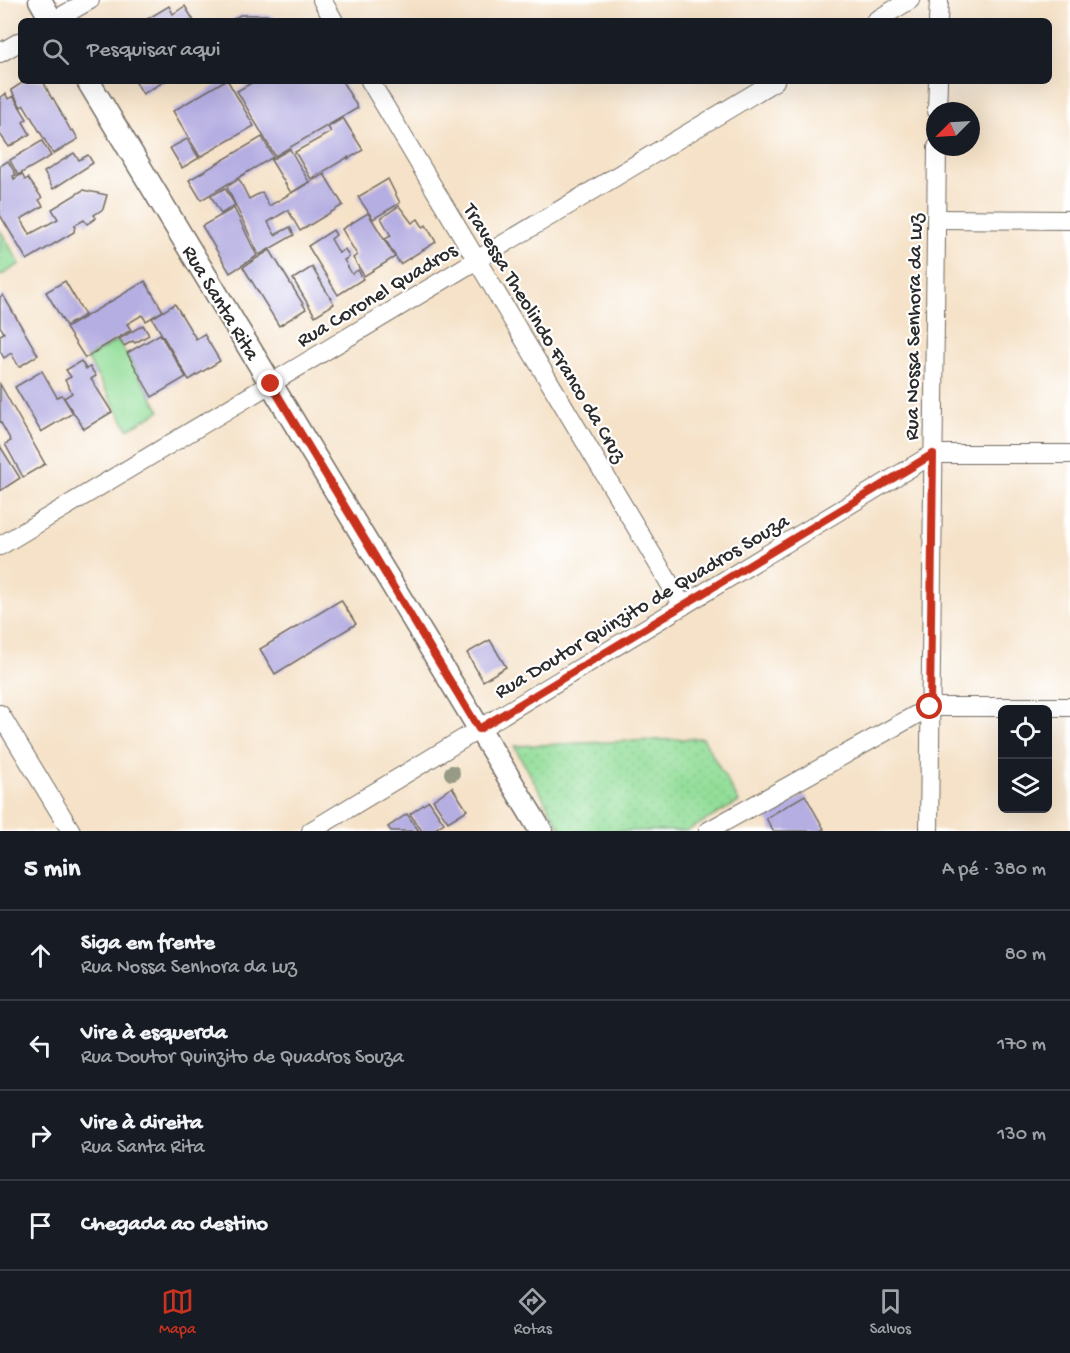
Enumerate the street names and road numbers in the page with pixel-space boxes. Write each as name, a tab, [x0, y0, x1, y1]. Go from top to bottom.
street label: Travessa Theolindo Franco da Cruz	[455, 199, 631, 468]
street label: Rua Nossa Senhora da Luz	[901, 213, 930, 441]
street label: Rua Coronel Quadros	[293, 239, 464, 355]
street label: Rua Santa Rita	[175, 242, 264, 367]
street label: Rua Doutor Quinzito de Quadros Souza	[491, 509, 796, 706]

